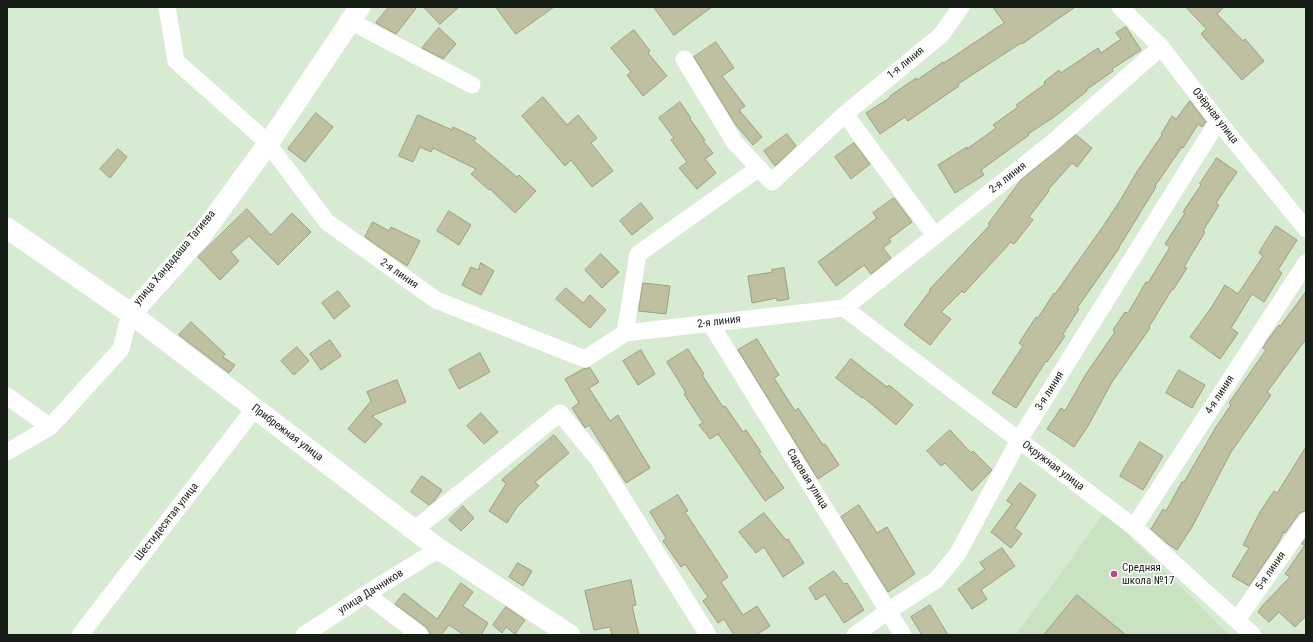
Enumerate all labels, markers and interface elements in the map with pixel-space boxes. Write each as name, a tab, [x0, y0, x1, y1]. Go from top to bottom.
street label: 1-я линия	[885, 44, 927, 82]
street label: Озёрная улица	[1189, 85, 1241, 147]
street label: 2-я линия	[987, 159, 1029, 197]
street label: улица Хандадаша Тагиева	[131, 208, 219, 308]
street label: 2-я линия	[377, 256, 421, 292]
street label: 2-я линия	[697, 313, 741, 331]
street label: 3-я линия	[1033, 369, 1067, 413]
street label: 4-я линия	[1203, 373, 1237, 417]
street label: Прибрежная улица	[249, 402, 325, 464]
street label: Окружная улица	[1019, 438, 1087, 494]
street label: Садовая улица	[783, 447, 831, 511]
street label: Шестидесятая улица	[132, 480, 202, 564]
street label: 5-я линия	[1253, 549, 1289, 593]
place label: Средняя школа №17	[1122, 561, 1174, 587]
street label: улица Дачников	[336, 567, 406, 617]
marker: Средняя школа №17	[1109, 569, 1119, 579]

